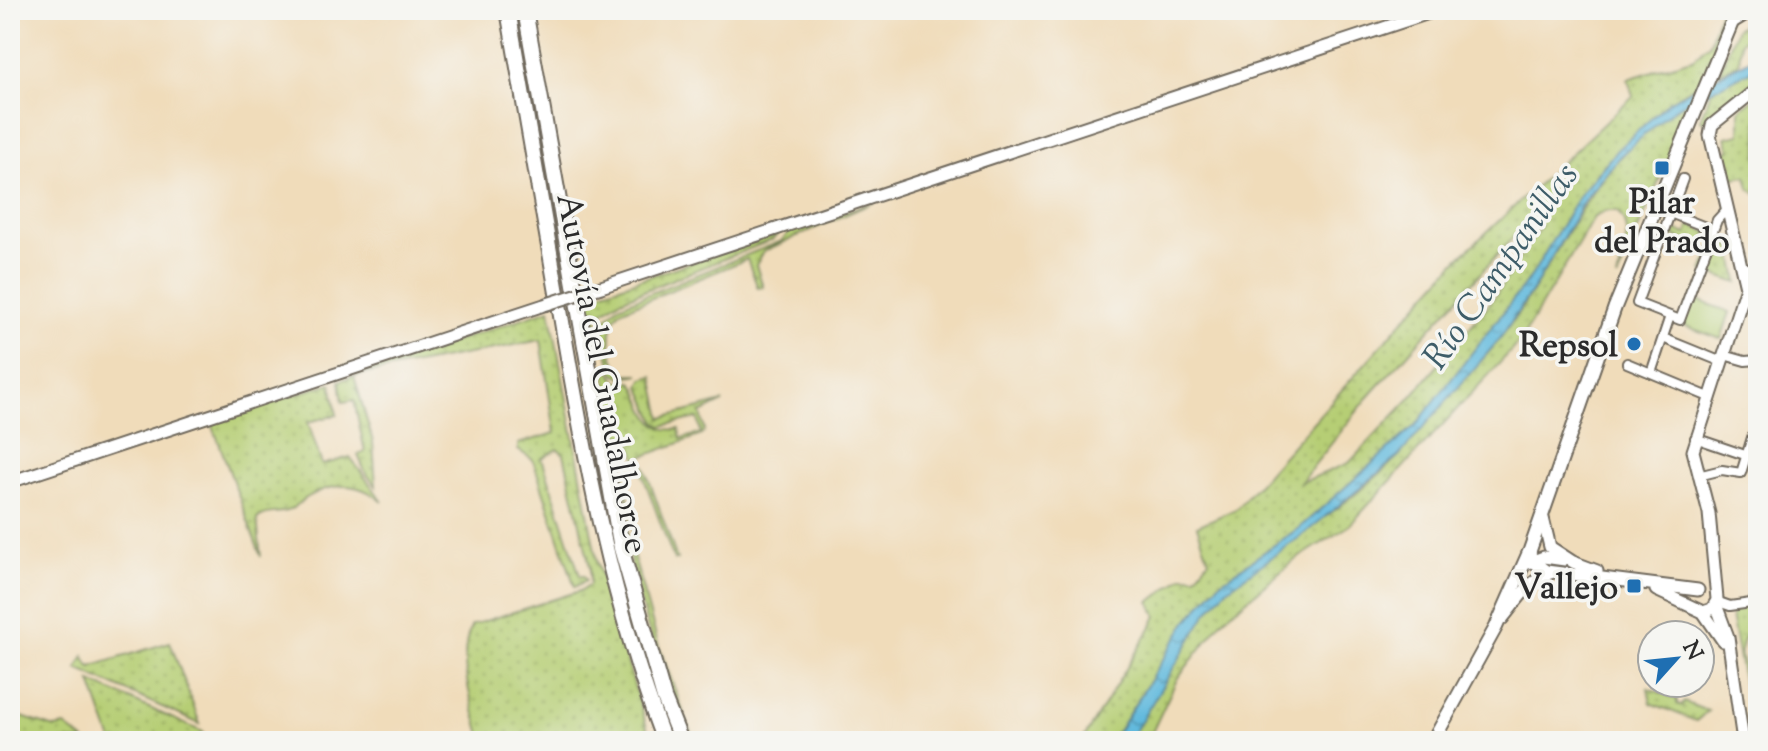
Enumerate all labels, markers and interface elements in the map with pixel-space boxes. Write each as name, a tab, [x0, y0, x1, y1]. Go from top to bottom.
water label: Río Campanillas	[1412, 153, 1593, 381]
marker: Pilar del Prado	[1653, 159, 1671, 177]
place label: Pilar del Prado	[1594, 180, 1730, 268]
street label: Autovía del Guadalhorce	[542, 189, 660, 558]
place label: Repsol	[1519, 323, 1619, 372]
marker: Repsol	[1625, 335, 1643, 353]
place label: Vallejo	[1515, 565, 1618, 614]
marker: Vallejo	[1625, 577, 1643, 595]
north arrow	[1636, 619, 1716, 699]
text: N	[1673, 636, 1710, 667]

